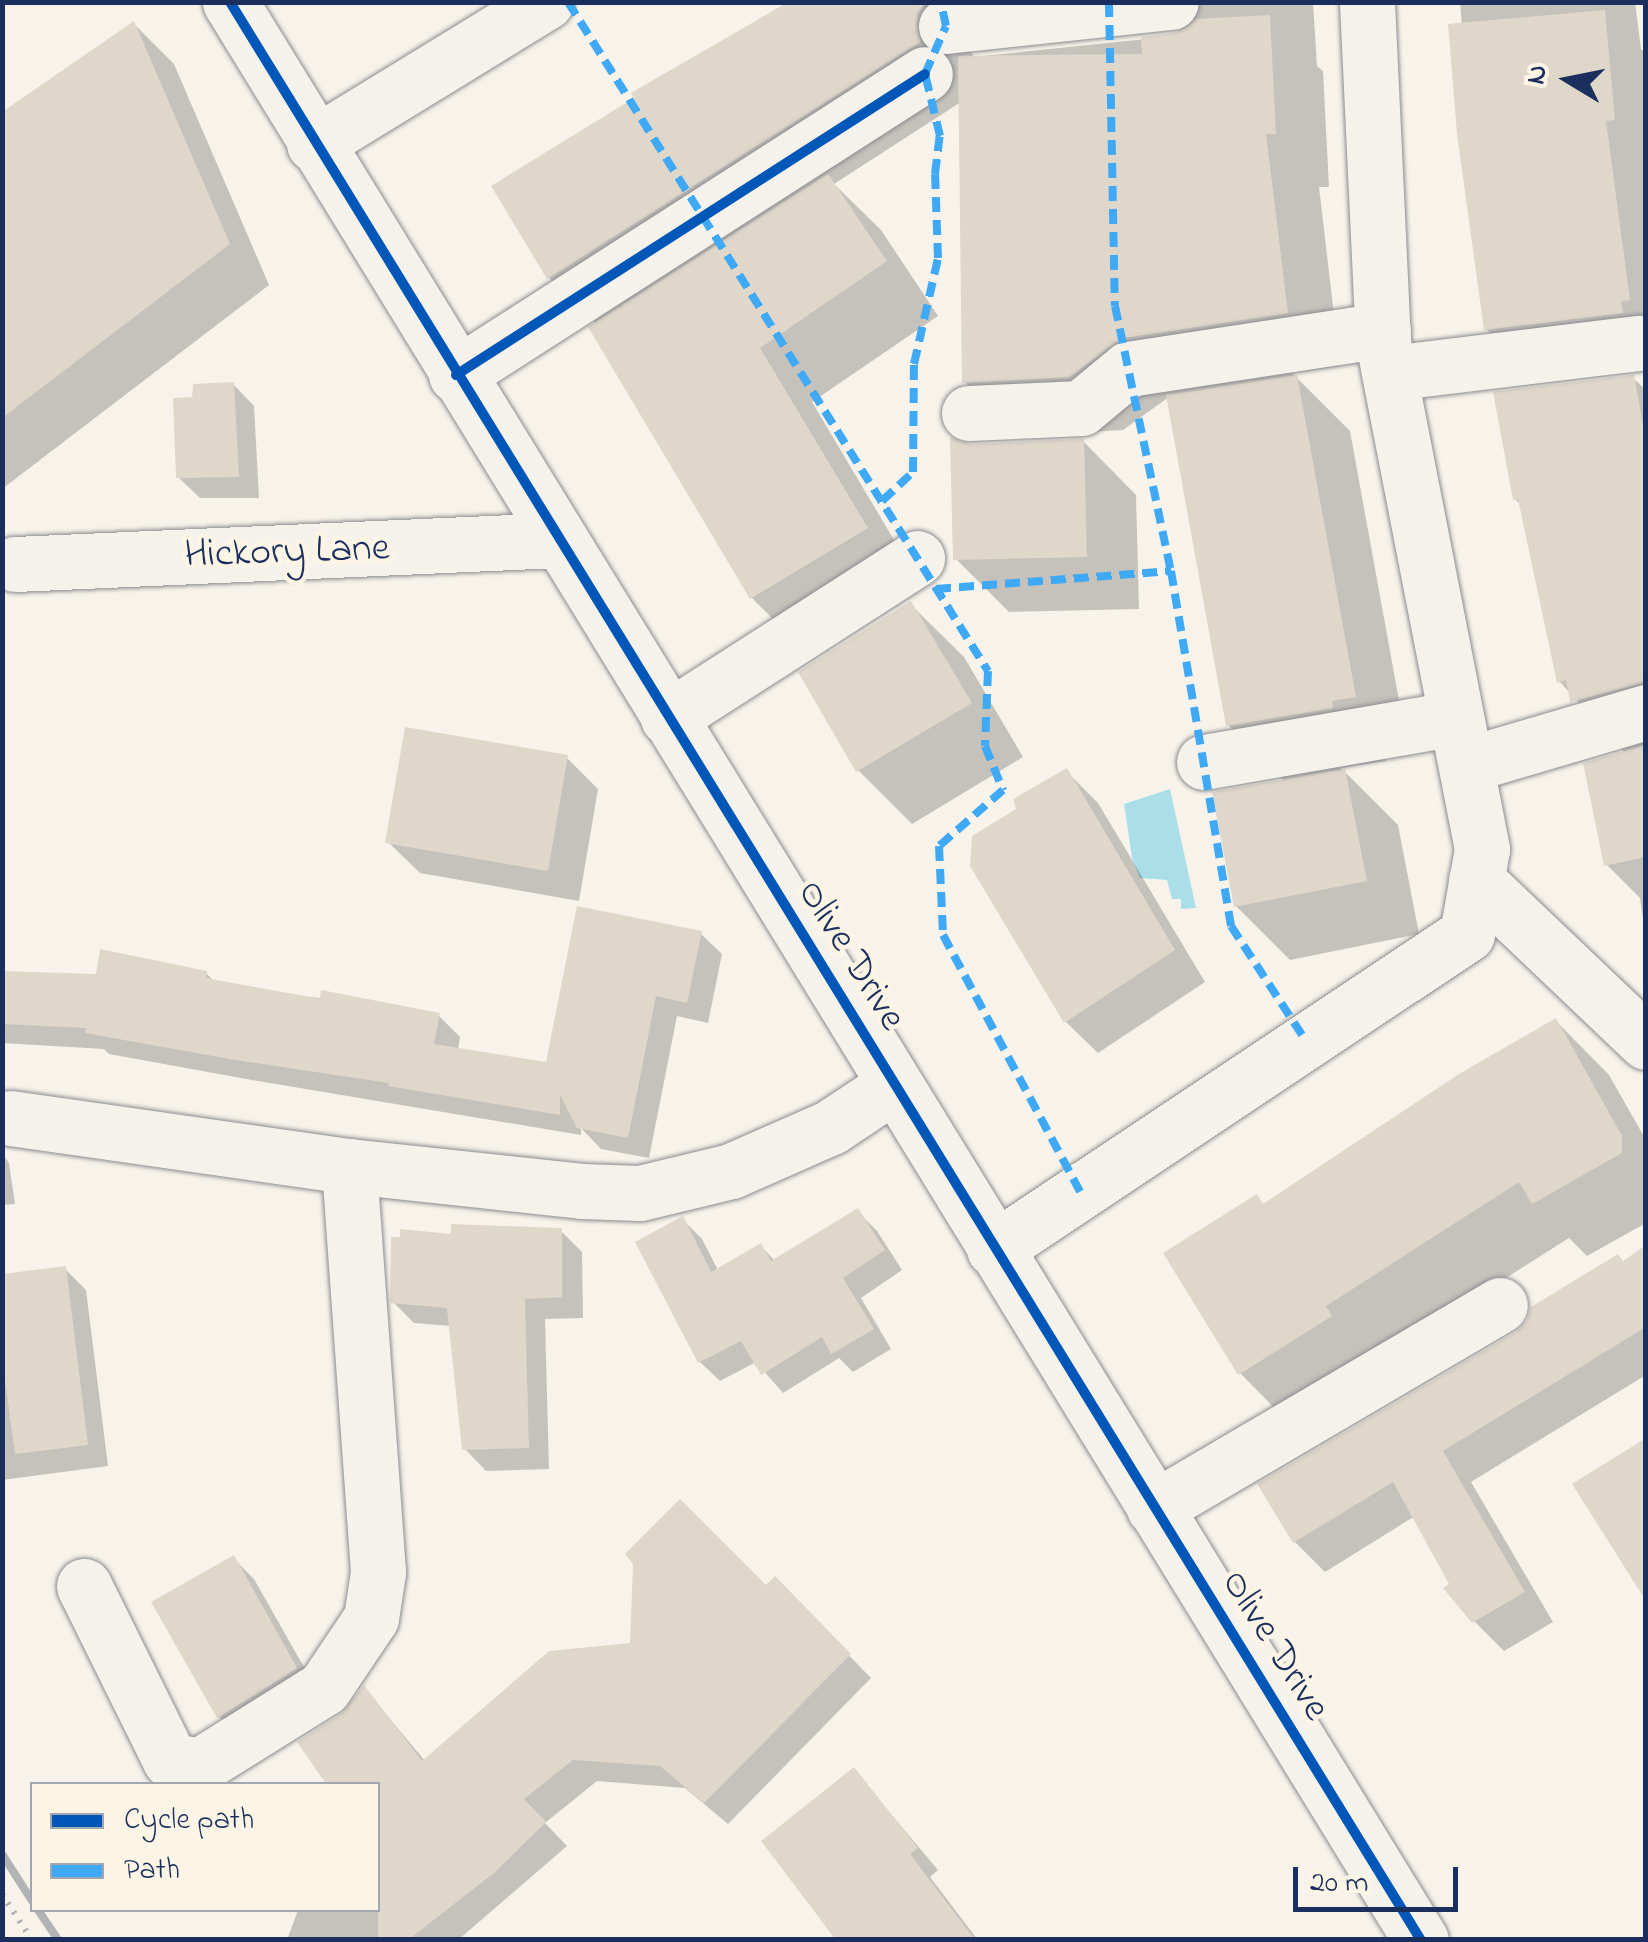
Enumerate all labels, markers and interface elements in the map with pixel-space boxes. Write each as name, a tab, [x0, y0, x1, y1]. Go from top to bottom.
north arrow	[1518, 30, 1618, 130]
text: N	[1516, 62, 1560, 88]
street label: Hickory Lane	[184, 525, 390, 581]
street label: Olive Drive	[785, 872, 915, 1040]
street label: Olive Drive	[1209, 1562, 1339, 1730]
legend	[30, 1782, 380, 1912]
text: Cycle path	[124, 1799, 254, 1843]
scale bar	[1298, 1847, 1463, 1909]
text: Path	[124, 1849, 180, 1893]
text: 20 m	[1310, 1862, 1369, 1906]

